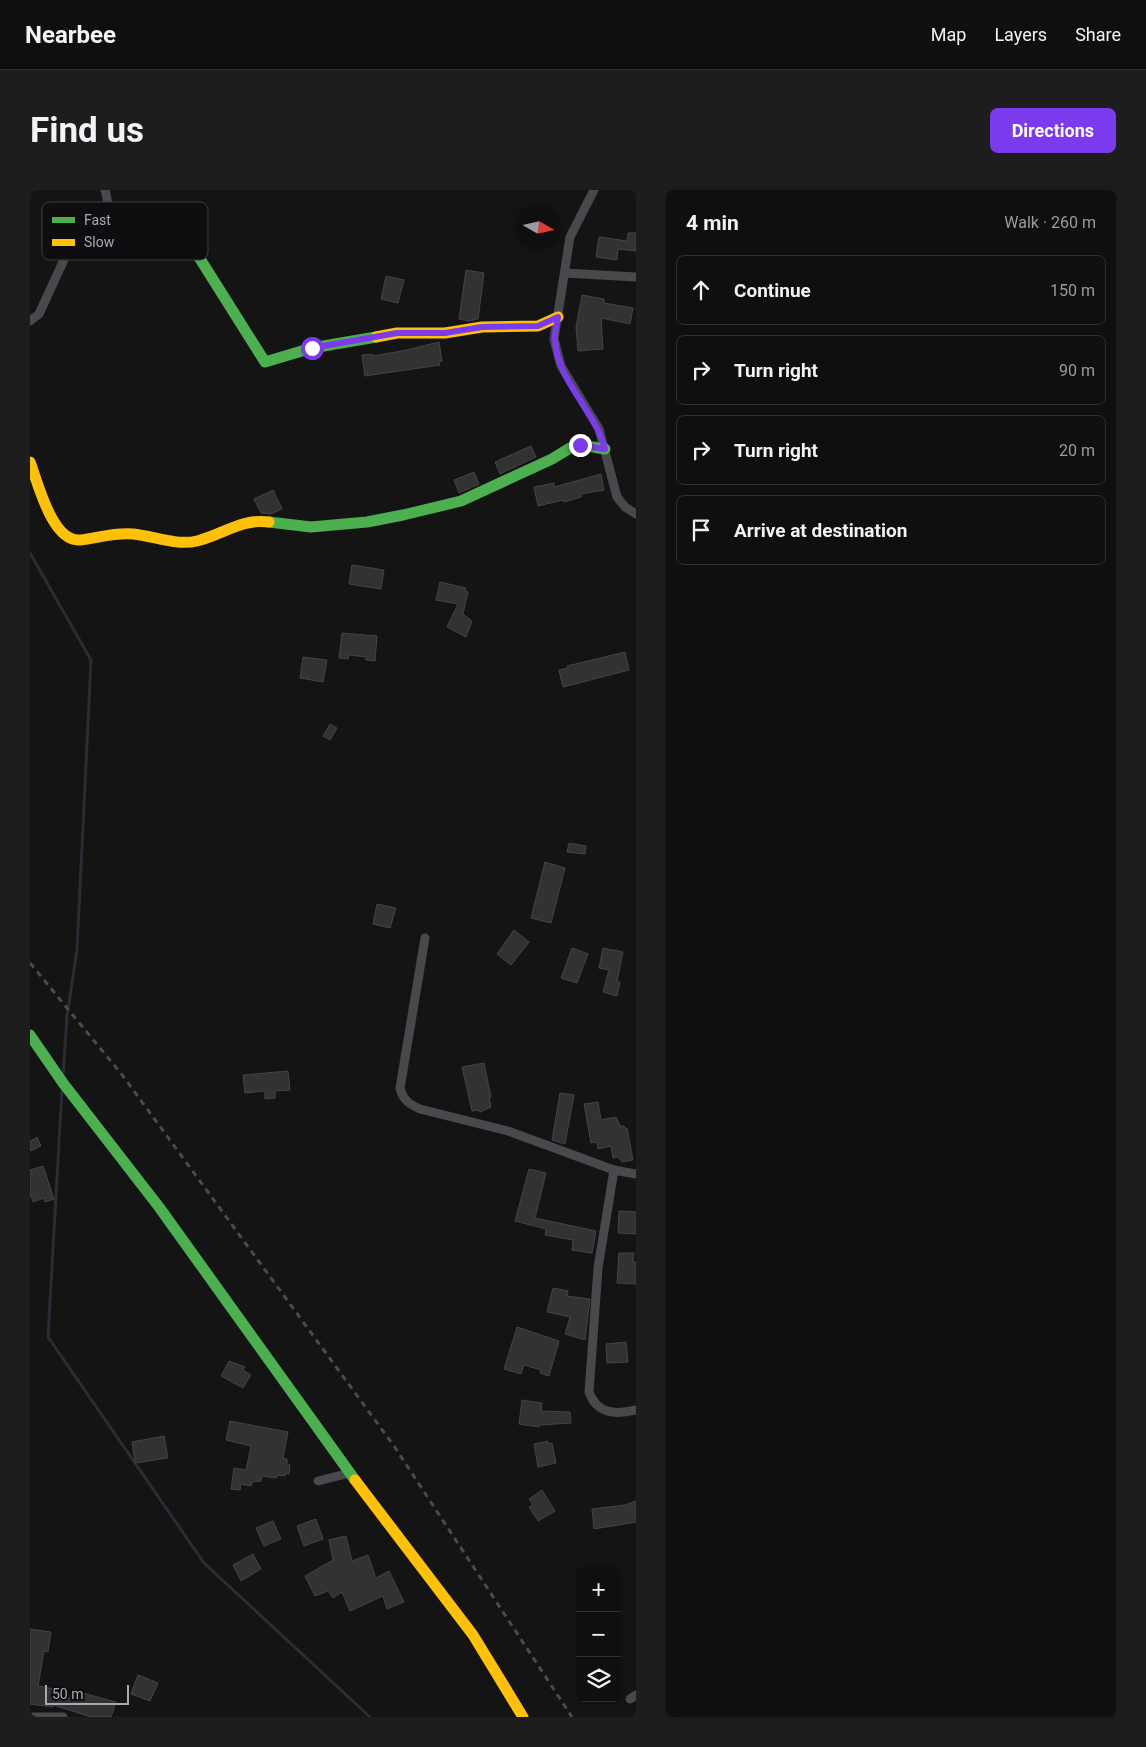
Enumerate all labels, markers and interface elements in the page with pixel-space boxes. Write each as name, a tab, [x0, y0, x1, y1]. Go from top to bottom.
text: Nearbee	[25, 21, 116, 49]
text: Map	[931, 24, 966, 45]
text: Layers	[994, 24, 1047, 45]
text: Share	[1075, 24, 1121, 45]
button: Directions	[990, 108, 1116, 153]
text: Find us	[30, 110, 144, 151]
legend	[42, 202, 208, 260]
north arrow	[516, 205, 561, 250]
text: 4 min	[686, 211, 739, 235]
text: Fast	[84, 212, 111, 228]
text: Walk · 260 m	[1004, 213, 1096, 232]
text: Slow	[84, 234, 115, 250]
icon: ahead	[687, 276, 715, 304]
text: Continue	[734, 279, 811, 302]
text: 150 m	[1050, 281, 1095, 300]
route start	[301, 337, 324, 360]
icon: right	[687, 356, 715, 384]
text: Turn right	[734, 359, 818, 382]
text: 90 m	[1059, 361, 1095, 380]
route end	[569, 434, 592, 457]
icon: right	[687, 436, 715, 464]
text: Turn right	[734, 439, 818, 462]
text: 20 m	[1059, 441, 1095, 460]
icon: arrive	[687, 516, 715, 544]
text: Arrive at destination	[734, 519, 907, 542]
map controls	[576, 1567, 621, 1702]
button: +	[576, 1567, 621, 1612]
button: −	[576, 1612, 621, 1657]
button: layers	[576, 1657, 621, 1702]
scale bar	[45, 1682, 129, 1705]
text: 50 m	[52, 1686, 84, 1702]

